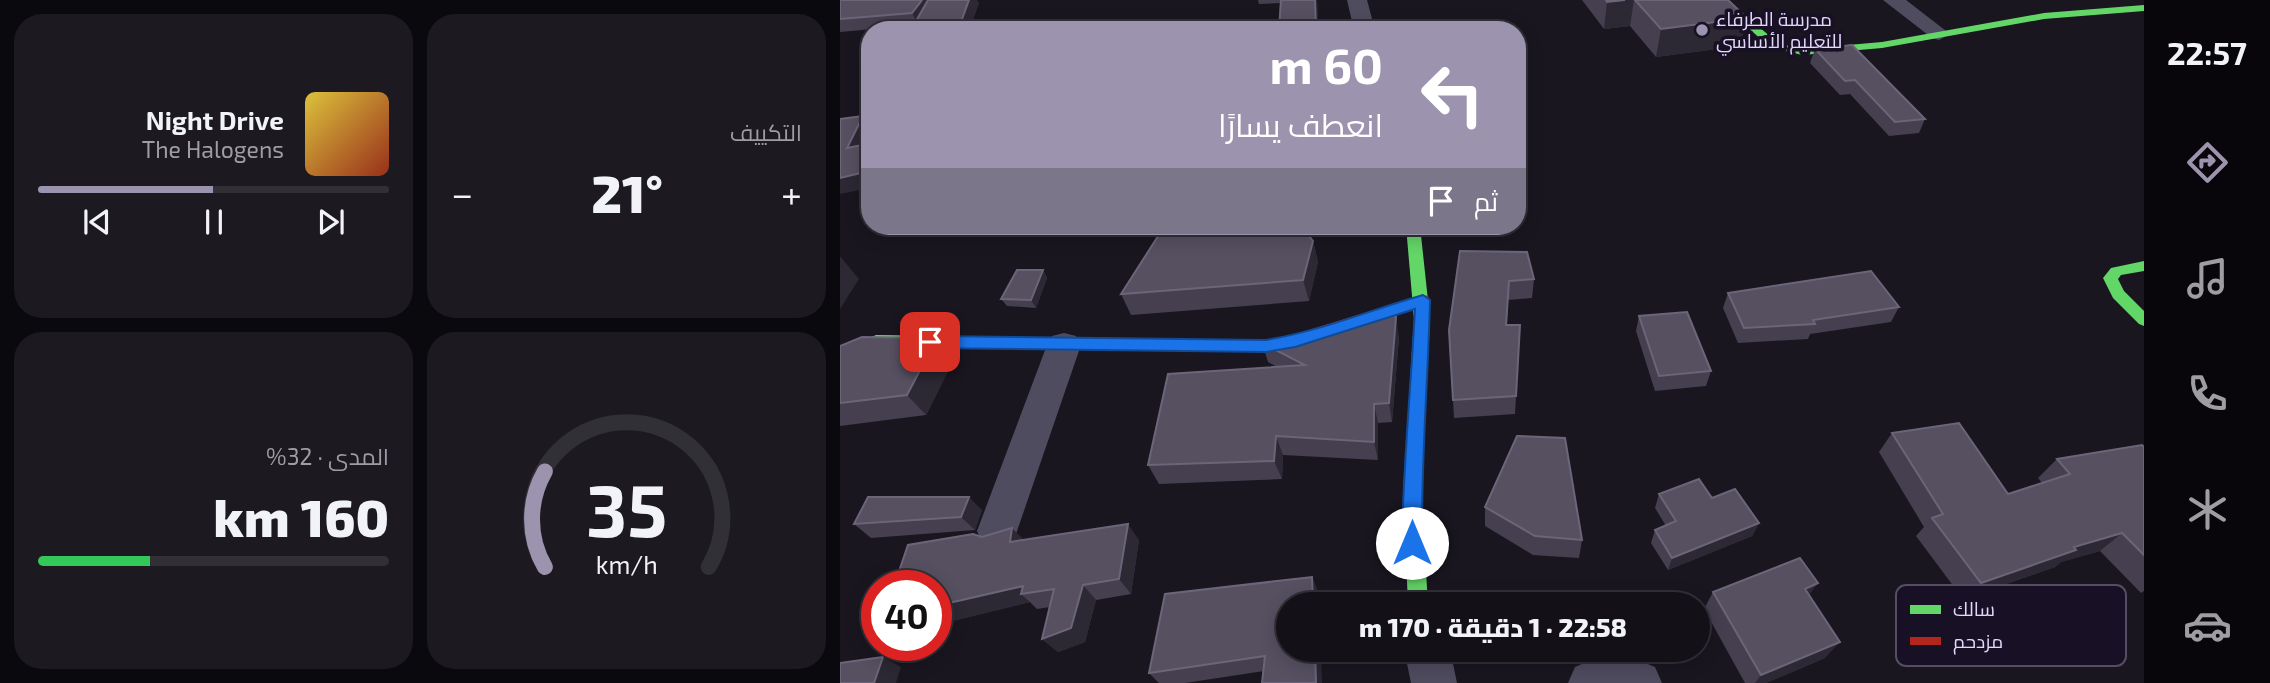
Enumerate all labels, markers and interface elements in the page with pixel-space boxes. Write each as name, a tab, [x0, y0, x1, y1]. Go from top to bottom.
place label: مدرسة الطرفاء للتعليم الأساسي	[1716, 7, 1842, 56]
marker: مدرسة الطرفاء للتعليم الأساسي	[1694, 22, 1710, 38]
text: 22:57	[2167, 33, 2247, 71]
text: 60 m	[1269, 35, 1383, 94]
icon: left	[1407, 49, 1498, 140]
text: Night Drive	[146, 104, 284, 135]
text: انعطف يسارًا	[1218, 105, 1383, 143]
text: التكييف	[730, 118, 802, 146]
text: The Halogens	[142, 135, 284, 163]
icon: directions	[2183, 138, 2232, 187]
text: 21°	[591, 161, 663, 223]
text: −	[451, 170, 473, 216]
text: +	[781, 170, 802, 216]
icon: arrive	[1422, 182, 1460, 220]
text: ثم	[1474, 185, 1498, 216]
icon: previous	[78, 203, 116, 241]
icon: pause	[195, 203, 233, 241]
icon: next	[312, 203, 350, 241]
icon: music	[2183, 254, 2232, 303]
pin	[900, 312, 960, 372]
icon: arrive	[911, 323, 949, 361]
icon: phone	[2183, 369, 2232, 418]
text: المدى · 32%	[266, 442, 389, 470]
text: 35	[586, 464, 667, 552]
text: 160 km	[213, 485, 389, 547]
icon: climate	[2183, 485, 2232, 534]
position arrow	[1375, 506, 1449, 580]
text: km/h	[595, 548, 658, 578]
speed limit sign: 40	[861, 570, 952, 661]
legend	[1896, 585, 2126, 666]
text: سالك	[1953, 597, 1995, 620]
icon: car	[2183, 601, 2232, 650]
text: 22:58 · 1 دقيقة · 170 m	[1359, 611, 1627, 642]
text: مزدحم	[1953, 629, 2003, 655]

